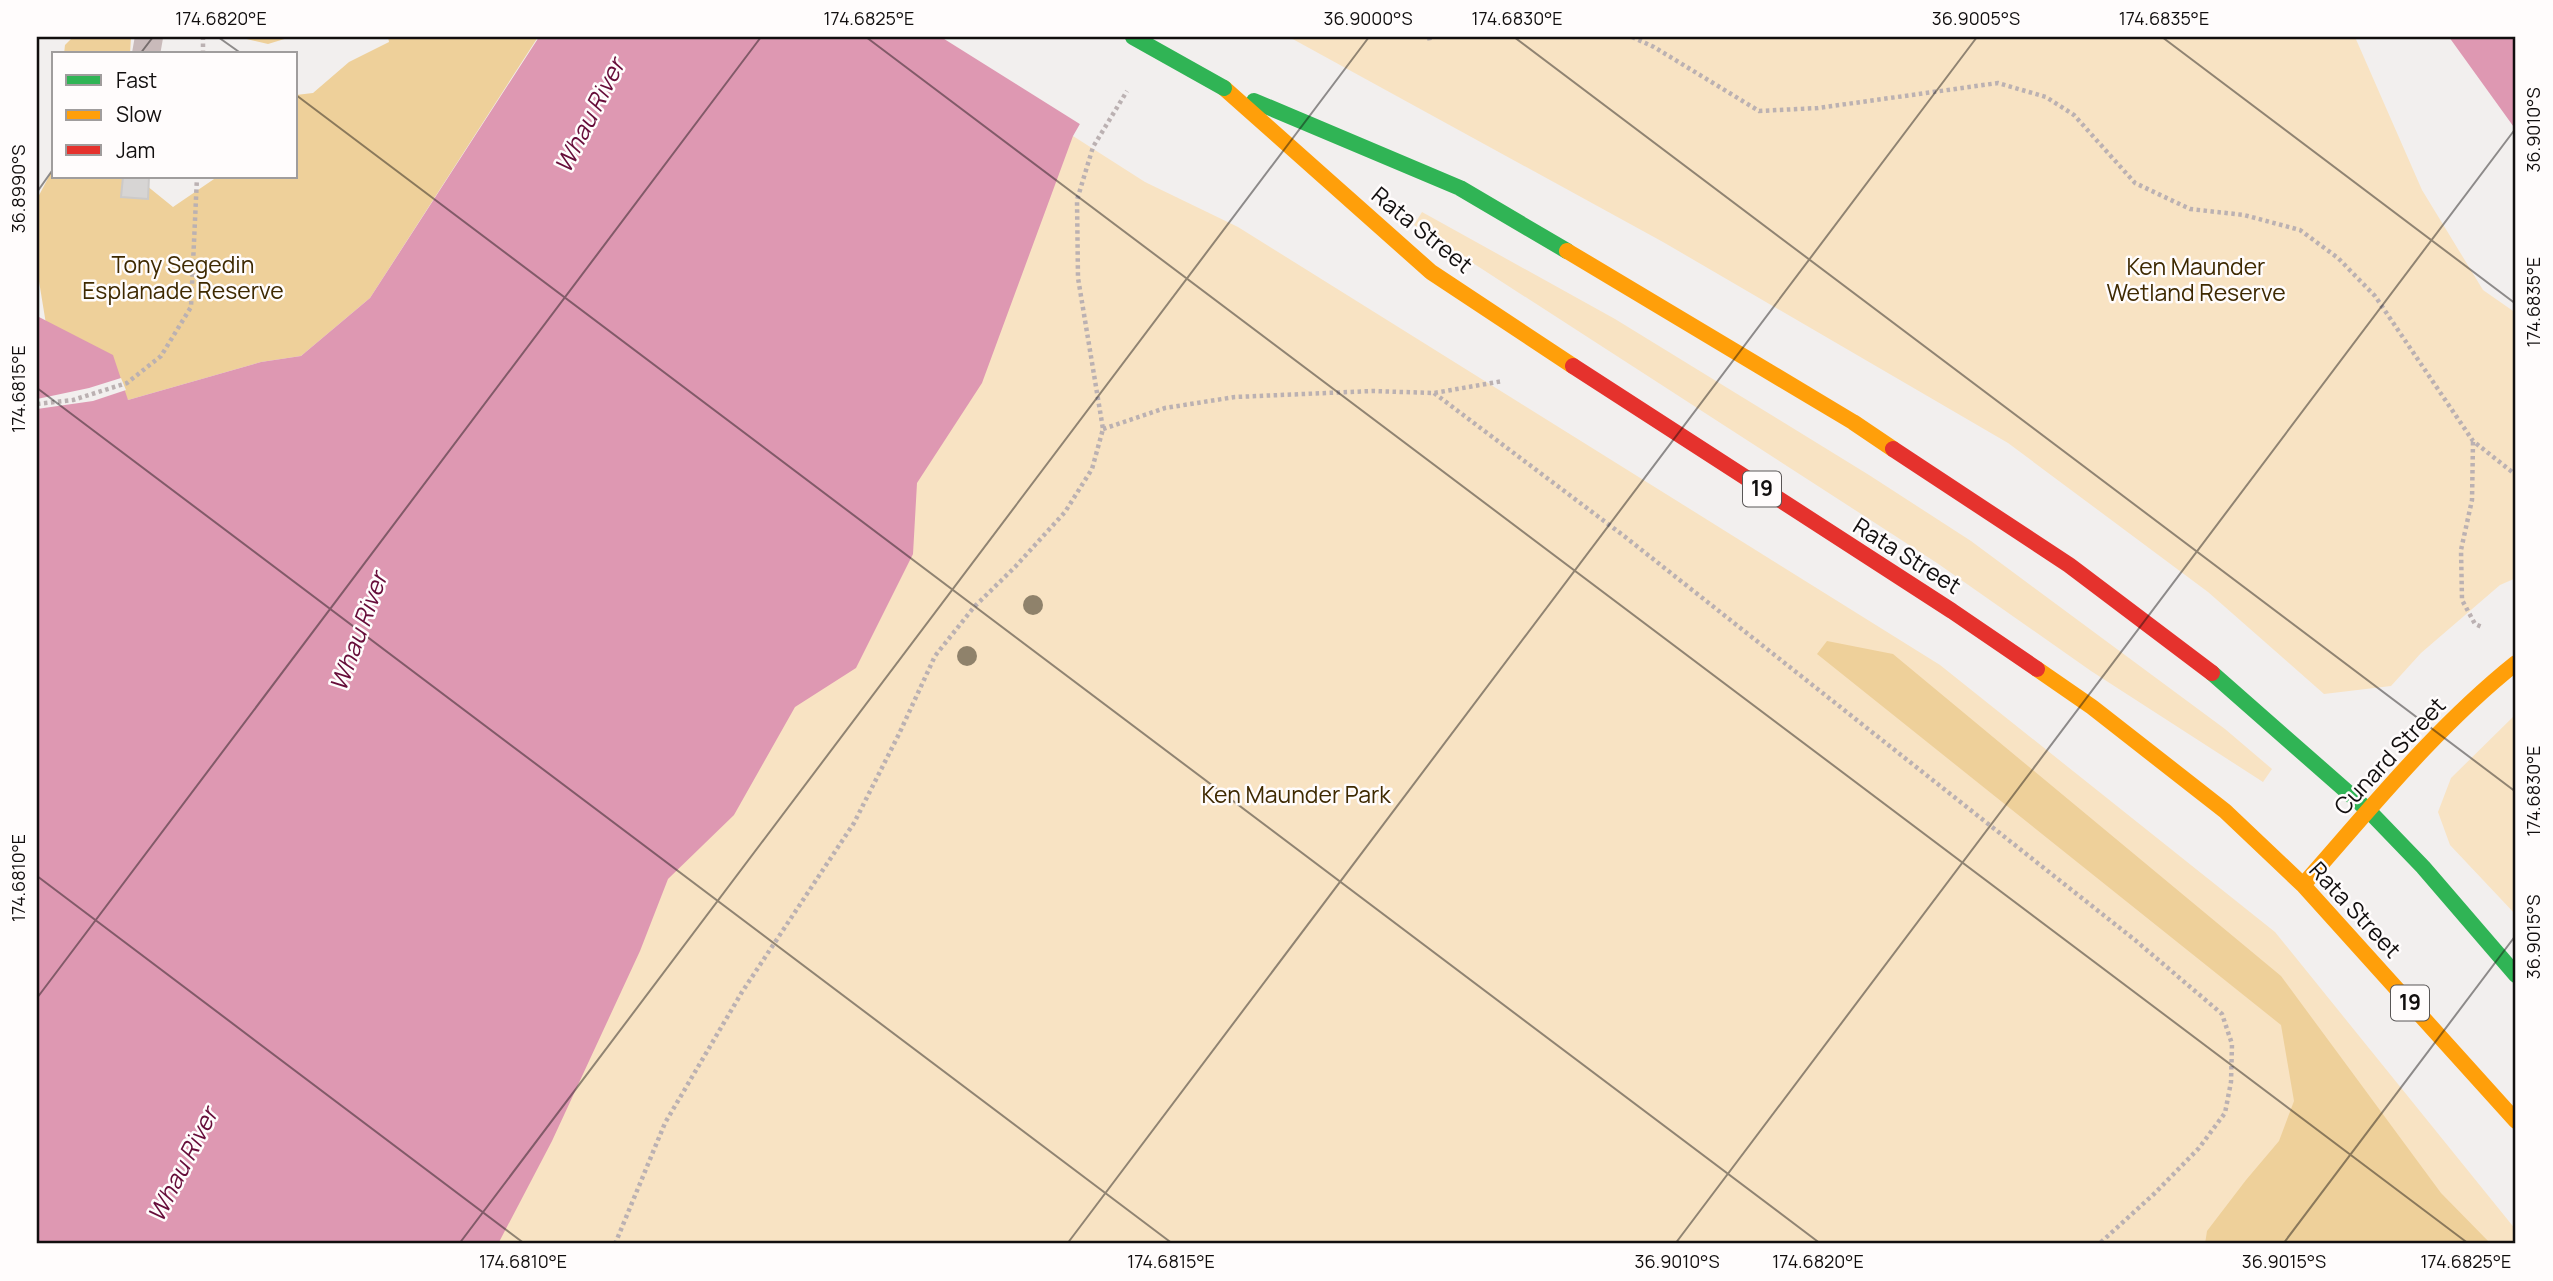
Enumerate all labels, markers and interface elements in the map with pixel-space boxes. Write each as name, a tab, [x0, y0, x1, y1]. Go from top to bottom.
text: 174.6820°E	[175, 6, 267, 30]
text: 174.6825°E	[824, 6, 914, 30]
text: 36.9000°S	[1324, 6, 1413, 30]
text: 174.6830°E	[1471, 6, 1563, 30]
text: 36.9005°S	[1932, 6, 2020, 30]
text: 174.6835°E	[2119, 6, 2209, 30]
water label: Whau River	[546, 50, 633, 178]
legend	[52, 52, 298, 178]
text: Fast	[116, 66, 157, 94]
text: 36.9010°S	[2521, 87, 2545, 173]
text: Slow	[116, 100, 162, 128]
text: Jam	[116, 136, 155, 164]
text: 36.8990°S	[6, 145, 30, 233]
street label: Rata Street	[1365, 179, 1480, 280]
park label: Tony Segedin Esplanade Reserve	[82, 248, 284, 306]
park label: Ken Maunder Wetland Reserve	[2106, 250, 2286, 308]
text: 174.6835°E	[2521, 257, 2545, 347]
text: 174.6815°E	[6, 345, 30, 433]
road number: 19	[1743, 472, 1781, 506]
street label: Rata Street	[1848, 509, 1967, 601]
water label: Whau River	[321, 564, 395, 696]
street label: Cunard Street	[2326, 689, 2452, 821]
text: 174.6830°E	[2521, 745, 2545, 837]
park label: Ken Maunder Park	[1201, 778, 1391, 810]
text: 174.6810°E	[6, 834, 30, 922]
street label: Rata Street	[2303, 854, 2409, 965]
text: 36.9015°S	[2521, 895, 2545, 979]
road number: 19	[2391, 986, 2429, 1020]
water label: Whau River	[139, 1099, 226, 1227]
text: 174.6810°E	[479, 1249, 567, 1273]
text: 174.6815°E	[1127, 1249, 1215, 1273]
text: 36.9010°S	[1634, 1249, 1720, 1273]
text: 174.6820°E	[1772, 1249, 1864, 1273]
text: 36.9015°S	[2242, 1249, 2326, 1273]
text: 174.6825°E	[2421, 1249, 2511, 1273]

